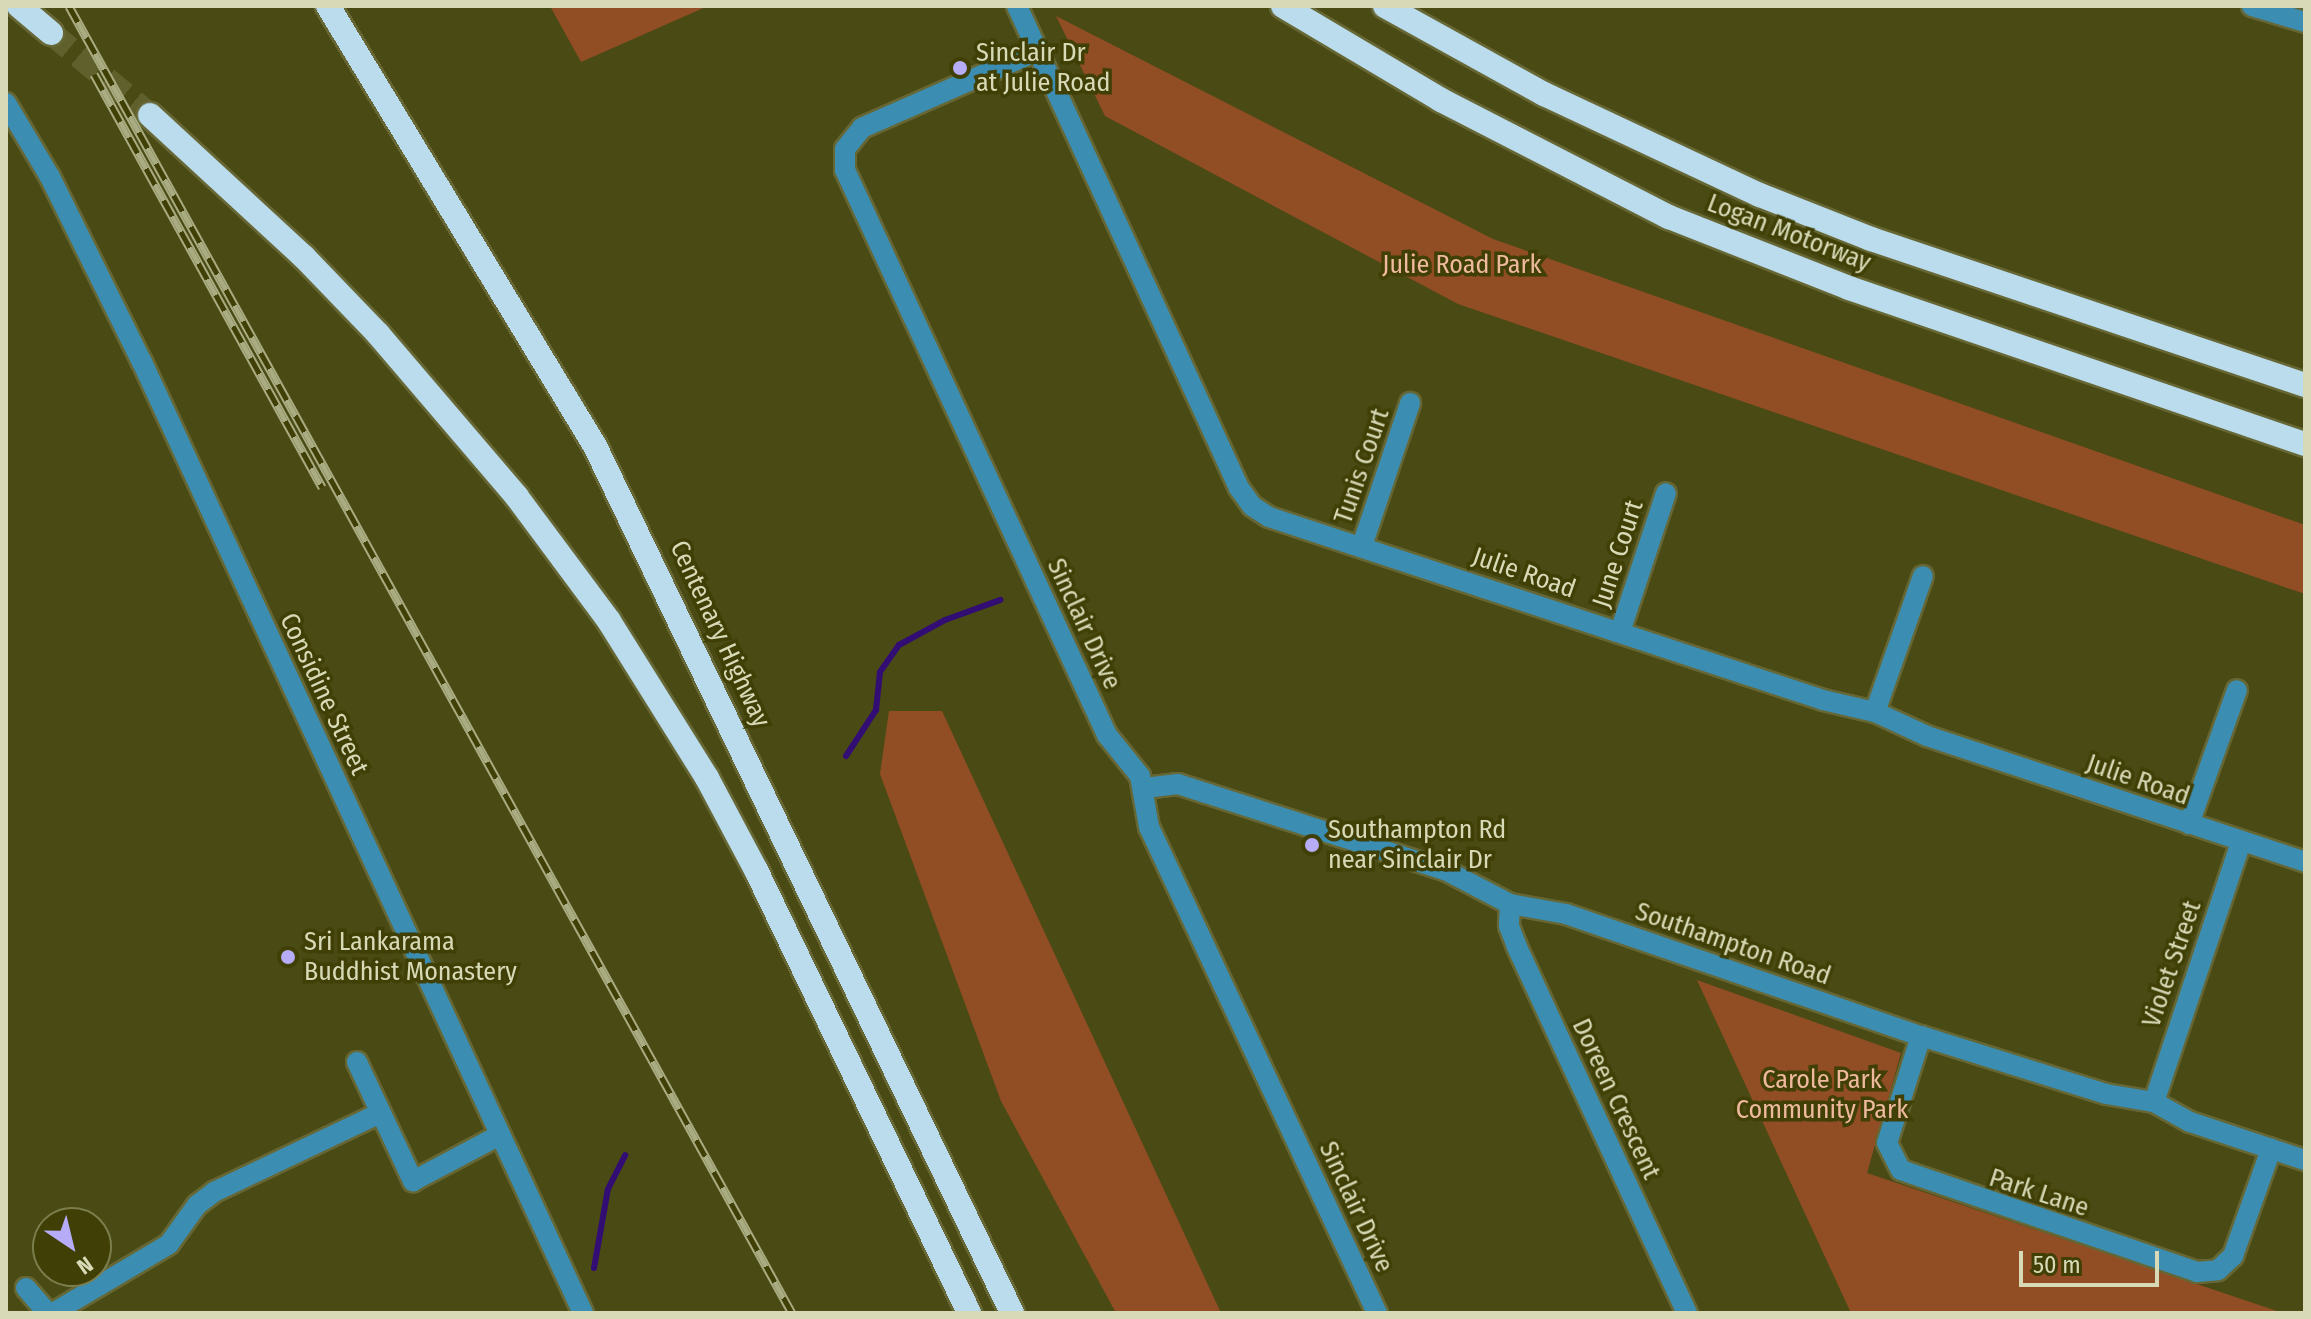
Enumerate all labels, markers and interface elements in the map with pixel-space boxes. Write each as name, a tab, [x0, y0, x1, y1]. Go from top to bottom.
place label: Sinclair Dr at Julie Road	[976, 37, 1110, 98]
marker: Sinclair Dr at Julie Road	[951, 59, 969, 77]
street label: Logan Motorway	[1703, 188, 1875, 278]
park label: Julie Road Park	[1382, 249, 1542, 281]
street label: Tunis Court	[1328, 404, 1396, 528]
street label: June Court	[1586, 496, 1650, 612]
street label: Centenary Highway	[663, 536, 777, 732]
street label: Julie Road	[1468, 541, 1580, 605]
street label: Sinclair Drive	[1040, 554, 1128, 694]
street label: Considine Street	[273, 608, 375, 780]
street label: Julie Road	[2082, 748, 2194, 812]
place label: Southampton Rd near Sinclair Dr	[1328, 814, 1506, 876]
marker: Southampton Rd near Sinclair Dr	[1303, 836, 1321, 854]
street label: Southampton Road	[1631, 896, 1835, 992]
street label: Violet Street	[2136, 897, 2208, 1031]
place label: Sri Lankarama Buddhist Monastery	[304, 926, 517, 988]
marker: Sri Lankarama Buddhist Monastery	[279, 948, 297, 966]
street label: Doreen Crescent	[1565, 1014, 1667, 1184]
park label: Carole Park Community Park	[1736, 1064, 1908, 1126]
street label: Sinclair Drive	[1312, 1137, 1400, 1277]
street label: Park Lane	[1985, 1162, 2093, 1224]
north arrow	[32, 1207, 112, 1287]
scale bar	[2023, 1235, 2163, 1285]
text: N	[72, 1251, 98, 1280]
text: 50 m	[2033, 1251, 2081, 1279]

